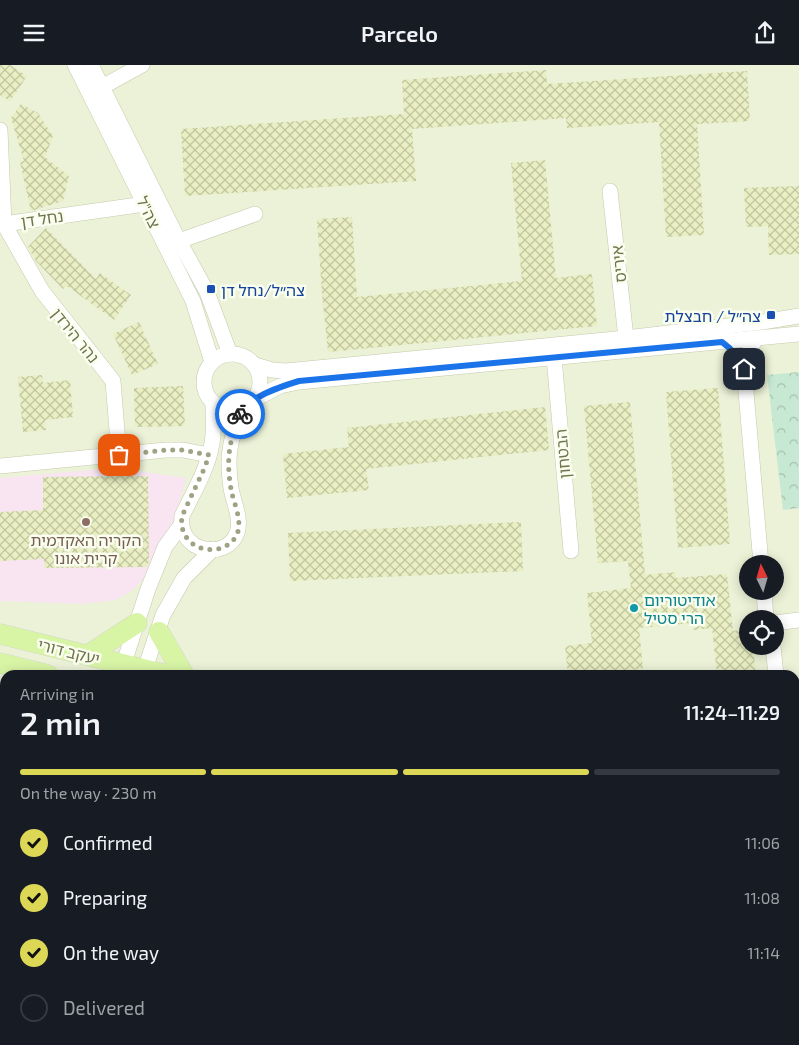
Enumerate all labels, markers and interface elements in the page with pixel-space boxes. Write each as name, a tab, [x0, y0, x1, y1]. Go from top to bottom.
icon: menu	[20, 19, 48, 47]
icon: share	[751, 19, 779, 47]
text: Parcelo	[361, 20, 438, 46]
street label: צה"ל	[133, 193, 165, 231]
street label: נחל דן	[20, 206, 64, 230]
street label: איריס	[607, 244, 629, 284]
place label: צה״ל/נחל דן	[221, 280, 305, 299]
marker: צה״ל/נחל דן	[205, 283, 217, 295]
street label: נהר הירדן	[48, 304, 104, 366]
place label: צה״ל / חבצלת	[665, 306, 761, 325]
marker: צה״ל / חבצלת	[765, 309, 777, 321]
pin	[723, 348, 765, 390]
icon: home	[730, 355, 758, 383]
courier	[215, 389, 265, 439]
icon: bike	[226, 400, 254, 428]
street label: הבטחון	[550, 428, 574, 480]
pin	[98, 434, 140, 476]
icon: bag	[105, 441, 133, 469]
marker: הקריה האקדמית קרית אונו	[80, 516, 92, 528]
place label: הקריה האקדמית קרית אונו	[31, 530, 141, 567]
north arrow	[739, 555, 784, 600]
map controls	[739, 555, 784, 655]
place label: אודיטוריום הרי סטיל	[644, 590, 716, 627]
marker: אודיטוריום הרי סטיל	[628, 602, 640, 614]
button: locate	[739, 610, 784, 655]
street label: יעקב דורי	[36, 634, 102, 668]
text: Arriving in	[20, 684, 94, 703]
text: 11:24–11:29	[684, 701, 780, 724]
text: 2 min	[20, 703, 101, 741]
text: On the way · 230 m	[20, 783, 157, 802]
icon: check	[20, 829, 48, 857]
text: Confirmed	[63, 831, 153, 854]
text: 11:06	[745, 833, 780, 852]
icon: check	[20, 884, 48, 912]
text: Preparing	[63, 886, 147, 909]
text: 11:08	[744, 888, 780, 907]
icon: check	[20, 939, 48, 967]
text: On the way	[63, 941, 159, 964]
text: 11:14	[747, 943, 780, 962]
text: Delivered	[63, 996, 145, 1019]

